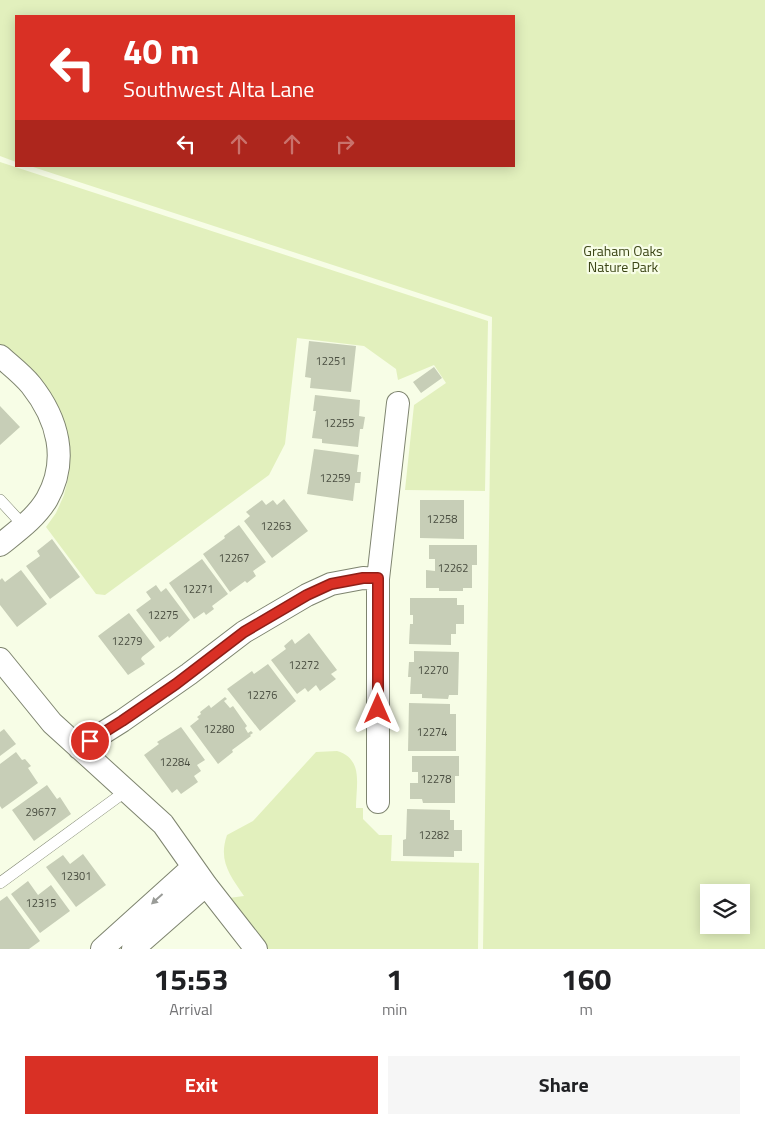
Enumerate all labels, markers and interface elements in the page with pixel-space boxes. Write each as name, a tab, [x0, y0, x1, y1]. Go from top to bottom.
text: 40 m	[123, 24, 199, 78]
icon: left	[40, 35, 105, 100]
text: Southwest Alta Lane	[123, 72, 314, 106]
icon: left	[172, 130, 200, 158]
icon: ahead	[225, 130, 253, 158]
icon: ahead	[278, 130, 306, 158]
icon: right	[331, 130, 359, 158]
park label: Graham Oaks Nature Park	[583, 240, 663, 277]
house number: 12251	[316, 353, 346, 369]
house number: 12255	[324, 415, 354, 431]
house number: 12259	[320, 470, 350, 486]
house number: 12258	[427, 511, 457, 527]
house number: 12263	[261, 518, 291, 534]
house number: 12267	[219, 550, 249, 566]
house number: 12262	[438, 560, 468, 576]
house number: 12271	[183, 581, 213, 597]
house number: 12275	[148, 607, 178, 623]
house number: 12279	[112, 633, 142, 649]
house number: 12272	[289, 657, 319, 673]
house number: 12270	[418, 662, 448, 678]
position arrow	[351, 682, 403, 734]
house number: 12276	[247, 687, 277, 703]
pin	[69, 720, 111, 762]
house number: 12280	[204, 721, 234, 737]
house number: 12274	[417, 724, 447, 740]
icon: arrive	[76, 727, 104, 755]
house number: 12284	[160, 754, 190, 770]
house number: 12278	[421, 771, 451, 787]
house number: 29677	[26, 804, 56, 820]
house number: 12282	[419, 827, 449, 843]
house number: 12301	[61, 868, 91, 884]
map controls	[700, 884, 750, 934]
button: layers	[700, 884, 750, 934]
one-way arrow	[152, 893, 164, 905]
house number: 12315	[26, 895, 56, 911]
text: 15:53	[154, 956, 228, 1002]
text: 1	[386, 956, 403, 1002]
text: 160	[561, 956, 611, 1002]
text: Arrival	[169, 997, 213, 1021]
text: min	[382, 997, 407, 1021]
text: m	[580, 997, 593, 1021]
button: Exit	[25, 1056, 378, 1114]
button: Share	[388, 1056, 740, 1114]

